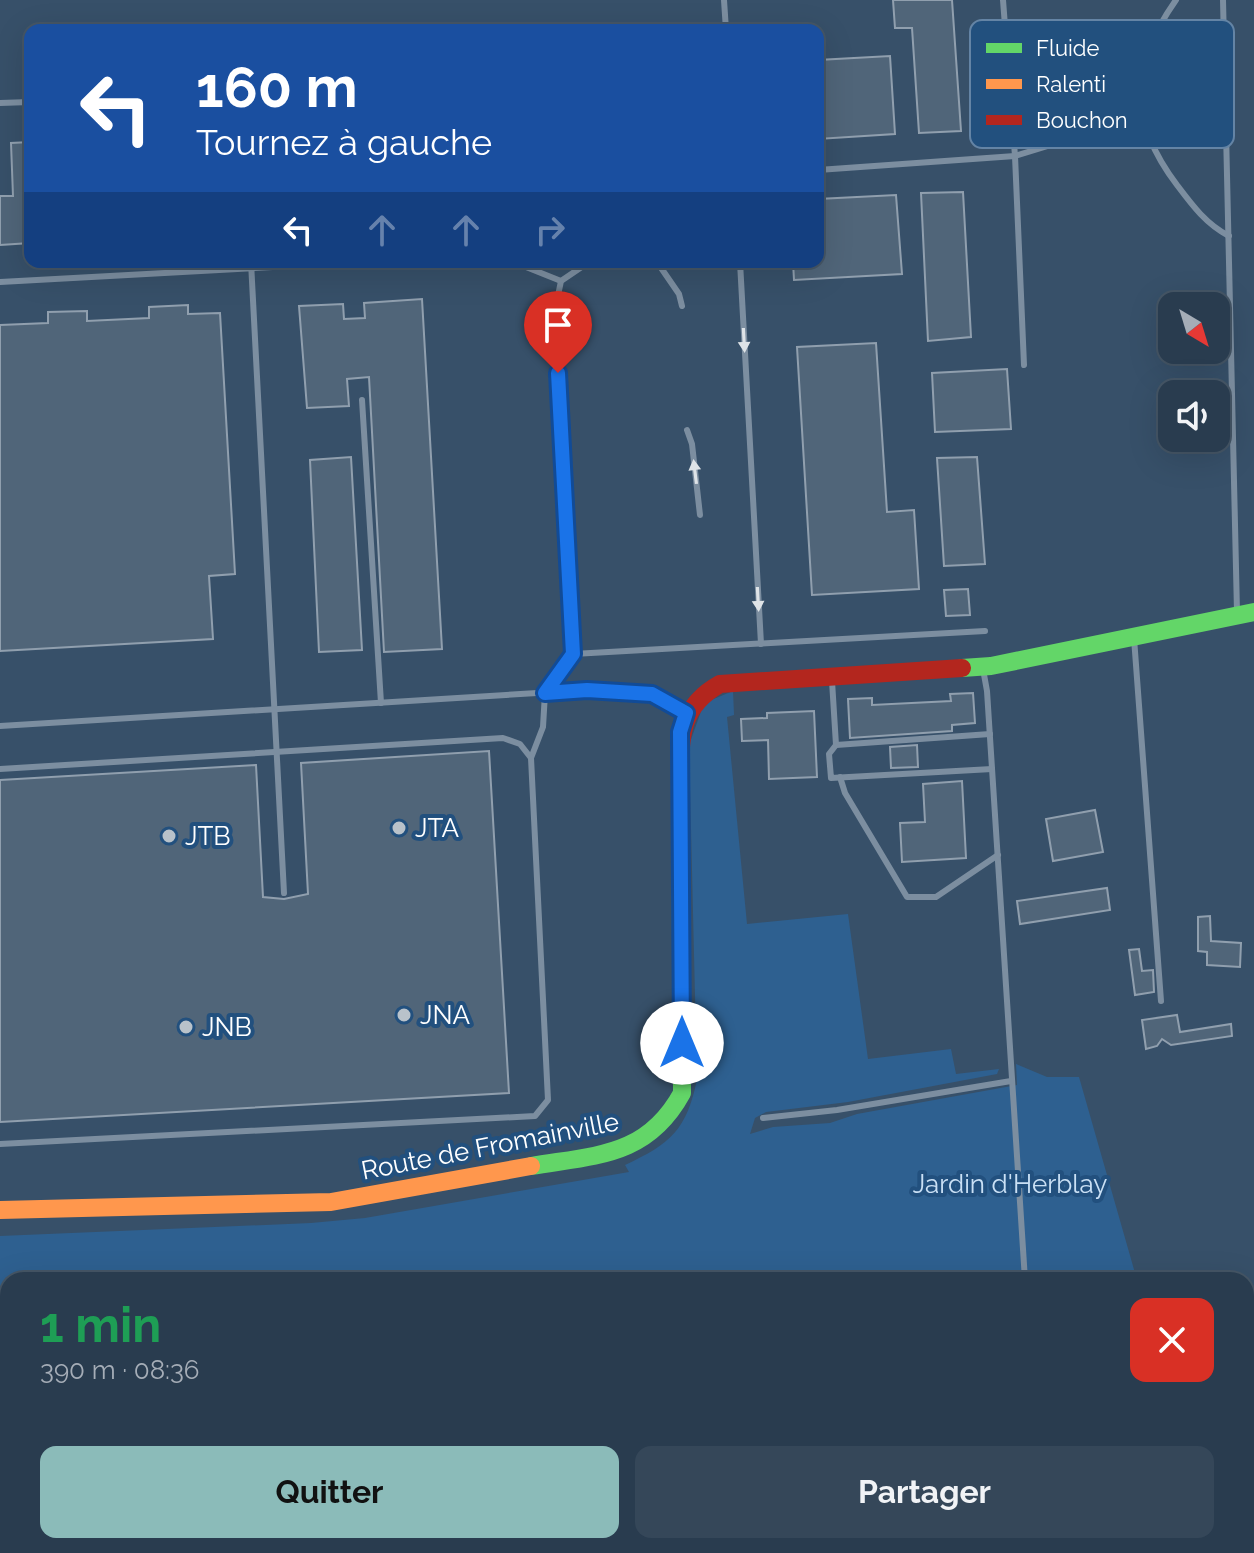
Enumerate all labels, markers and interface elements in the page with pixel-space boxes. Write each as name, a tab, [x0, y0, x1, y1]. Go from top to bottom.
legend	[970, 20, 1234, 148]
text: Fluide	[1036, 35, 1099, 61]
text: 160 m	[196, 54, 358, 120]
icon: left	[64, 56, 168, 160]
text: Ralenti	[1036, 71, 1106, 97]
text: Bouchon	[1036, 107, 1128, 133]
text: Tournez à gauche	[196, 121, 492, 163]
icon: left	[276, 208, 320, 252]
icon: ahead	[360, 208, 404, 252]
icon: ahead	[444, 208, 488, 252]
icon: right	[528, 208, 572, 252]
pin	[524, 291, 592, 373]
north arrow	[1158, 292, 1230, 364]
map controls	[1158, 292, 1230, 452]
icon: arrive	[536, 303, 580, 347]
one-way arrow	[738, 328, 751, 353]
button: sound	[1158, 380, 1230, 452]
one-way arrow	[689, 459, 702, 484]
one-way arrow	[752, 587, 765, 613]
place label: JTA	[415, 813, 460, 843]
marker: JTA	[390, 819, 408, 837]
place label: JTB	[185, 821, 231, 851]
marker: JTB	[160, 827, 178, 845]
place label: JNA	[420, 1000, 471, 1030]
position arrow	[640, 1001, 724, 1085]
marker: JNA	[395, 1006, 413, 1024]
place label: JNB	[202, 1012, 252, 1042]
marker: JNB	[177, 1018, 195, 1036]
street label: Route de Fromainville	[359, 1106, 621, 1186]
park label: Jardin d'Herblay	[913, 1169, 1107, 1199]
text: 1 min	[40, 1297, 161, 1353]
button: close	[1130, 1298, 1214, 1382]
text: 390 m · 08:36	[40, 1355, 200, 1385]
button: Quitter	[40, 1446, 619, 1538]
button: Partager	[635, 1446, 1214, 1538]

